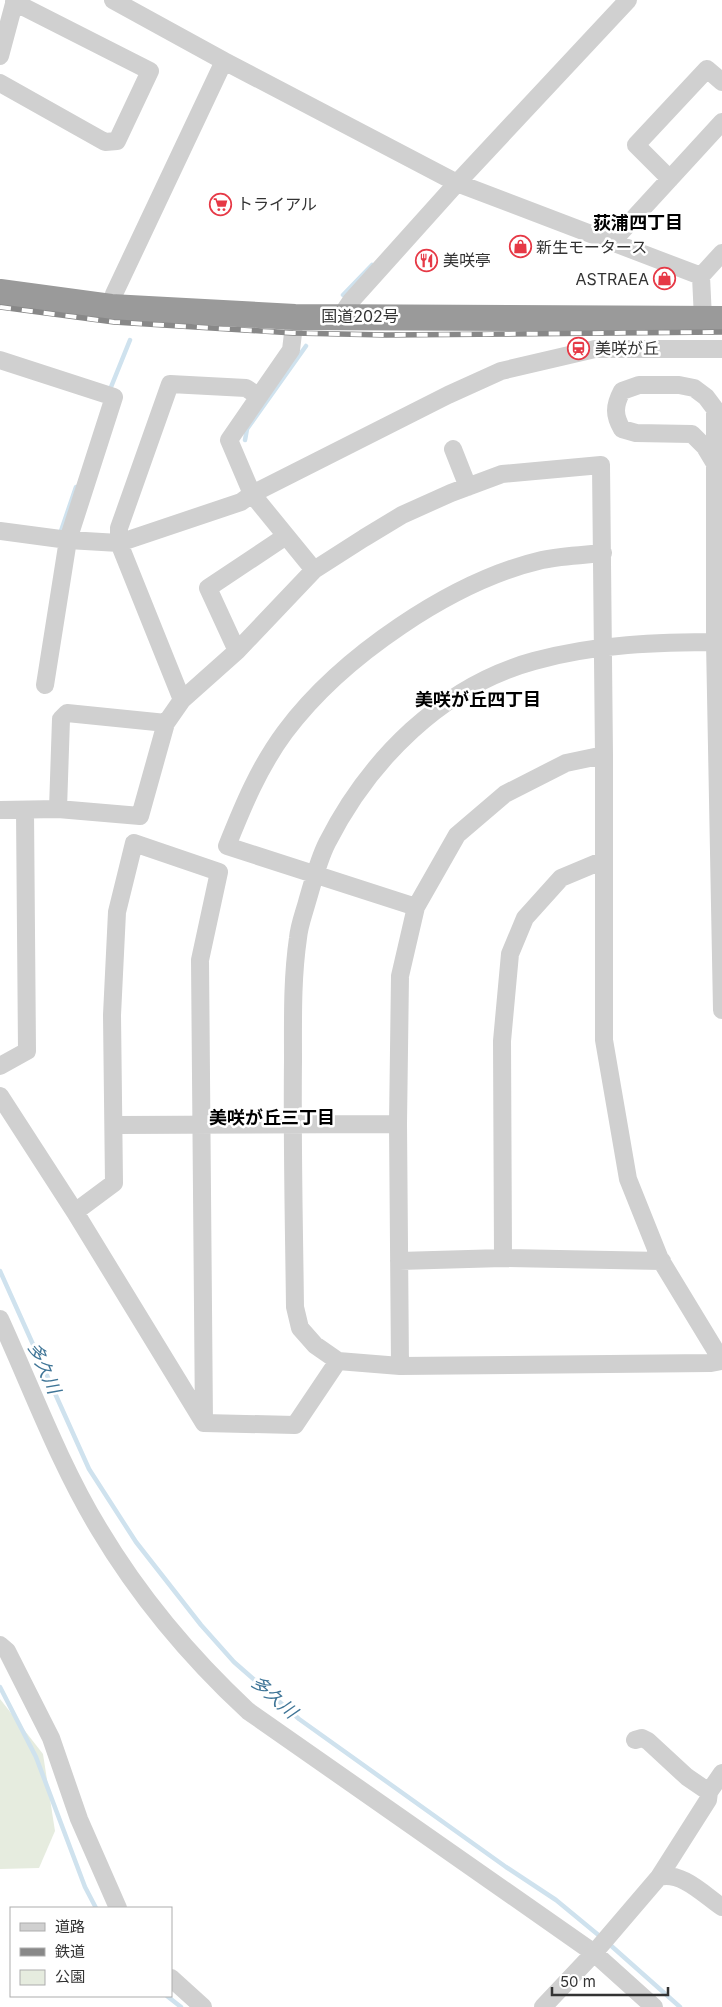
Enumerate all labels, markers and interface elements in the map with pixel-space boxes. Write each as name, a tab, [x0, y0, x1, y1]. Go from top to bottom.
supermarket icon: トライアル	[209, 192, 233, 216]
place label: トライアル	[237, 194, 317, 214]
district label: 荻浦四丁目	[593, 212, 683, 233]
shop icon: 新生モータース	[508, 235, 532, 259]
place label: 新生モータース	[536, 237, 647, 257]
restaurant icon: 美咲亭	[415, 248, 439, 272]
place label: 美咲亭	[443, 250, 491, 270]
shop icon: ASTRAEA	[653, 267, 677, 291]
place label: ASTRAEA	[575, 269, 649, 289]
street label: 国道202号	[321, 306, 399, 326]
station icon: 美咲が丘	[567, 336, 591, 360]
place label: 美咲が丘	[595, 338, 659, 358]
district label: 美咲が丘四丁目	[415, 689, 541, 710]
district label: 美咲が丘三丁目	[209, 1107, 335, 1128]
water label: 多久川	[24, 1339, 66, 1399]
water label: 多久川	[247, 1671, 303, 1724]
legend	[10, 1907, 172, 1997]
text: 道路	[55, 1917, 85, 1936]
text: 鉄道	[55, 1942, 85, 1961]
scale bar	[552, 1964, 668, 1996]
text: 公園	[55, 1967, 85, 1986]
text: 50 m	[560, 1972, 596, 1991]

